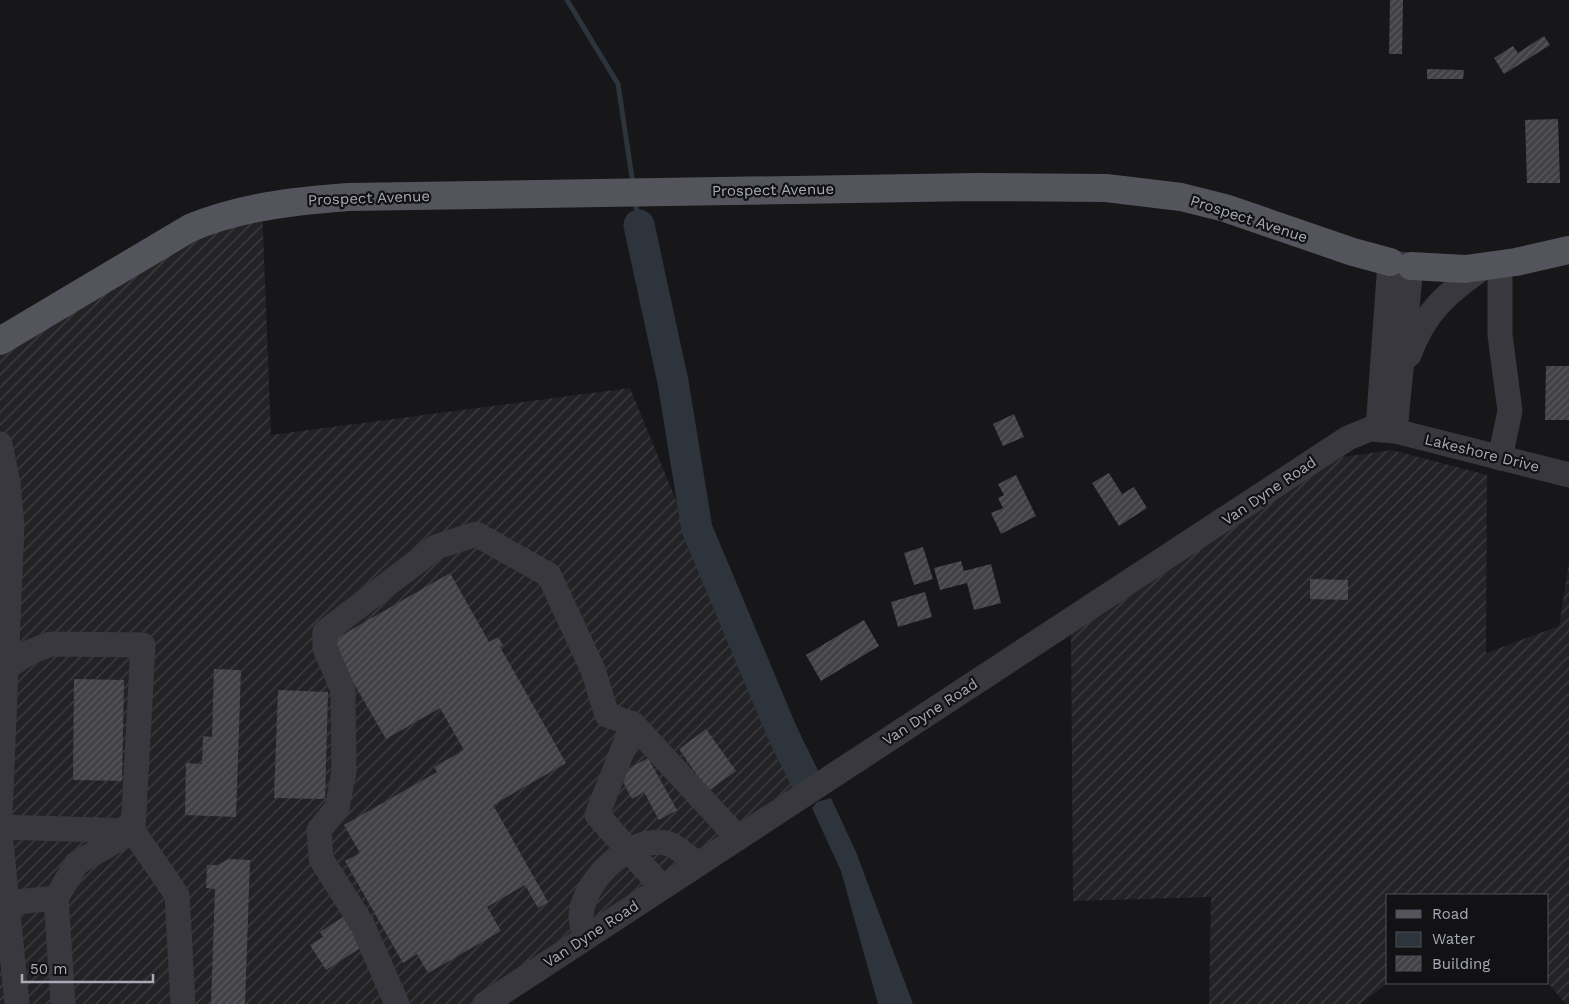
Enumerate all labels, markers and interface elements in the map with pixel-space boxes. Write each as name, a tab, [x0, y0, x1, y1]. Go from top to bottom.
street label: Prospect Avenue	[712, 180, 834, 200]
street label: Prospect Avenue	[308, 187, 430, 209]
street label: Prospect Avenue	[1188, 192, 1310, 246]
street label: Lakeshore Drive	[1423, 430, 1541, 476]
street label: Van Dyne Road	[1218, 453, 1320, 529]
street label: Van Dyne Road	[879, 675, 981, 749]
legend	[1386, 894, 1549, 984]
street label: Van Dyne Road	[540, 897, 642, 971]
text: Road	[1432, 905, 1469, 923]
text: Water	[1432, 930, 1475, 948]
scale bar	[22, 952, 154, 984]
text: Building	[1432, 955, 1490, 973]
text: 50 m	[30, 960, 67, 978]

